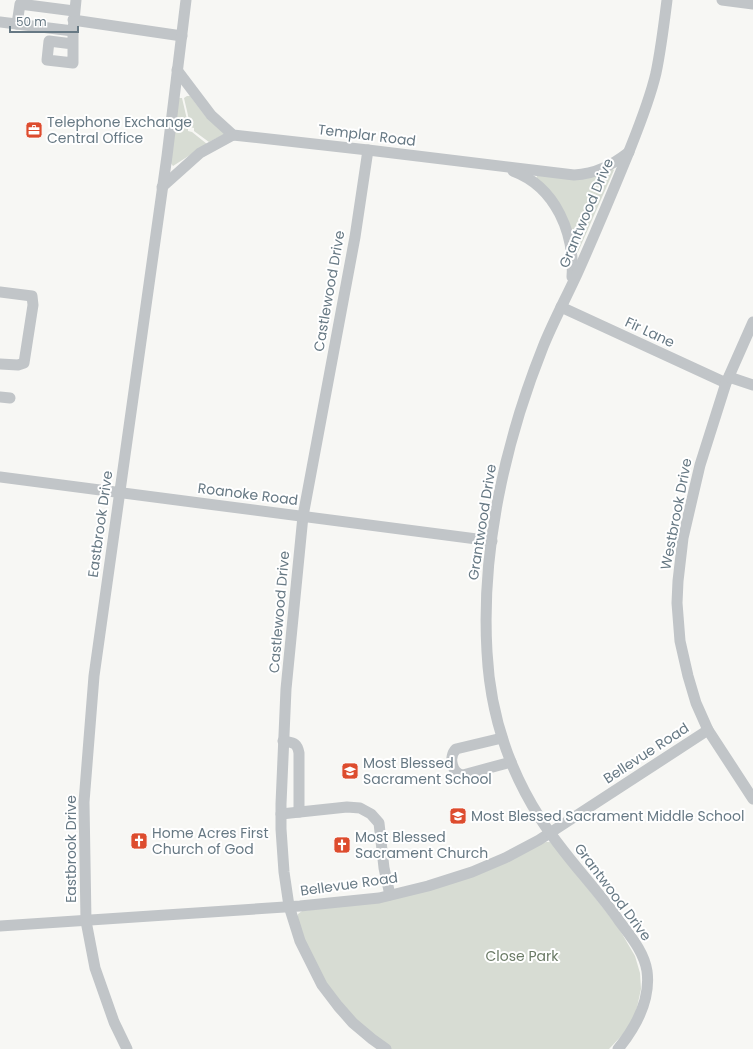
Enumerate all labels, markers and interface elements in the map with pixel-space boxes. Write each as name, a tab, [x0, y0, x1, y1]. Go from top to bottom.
scale bar	[10, 8, 78, 34]
text: 50 m	[16, 13, 47, 30]
place label: Telephone Exchange Central Office	[47, 112, 192, 148]
street label: Templar Road	[317, 119, 417, 151]
office icon: Telephone Exchange Central Office	[24, 120, 44, 140]
street label: Grantwood Drive	[554, 155, 618, 271]
street label: Castlewood Drive	[309, 229, 350, 353]
street label: Fir Lane	[622, 312, 678, 352]
street label: Westbrook Drive	[655, 456, 697, 572]
street label: Grantwood Drive	[463, 462, 501, 582]
street label: Eastbrook Drive	[83, 469, 117, 579]
street label: Roanoke Road	[197, 478, 299, 510]
street label: Castlewood Drive	[264, 550, 294, 674]
street label: Bellevue Road	[599, 718, 693, 788]
place label: Most Blessed Sacrament School	[363, 753, 492, 789]
school or university icon: Most Blessed Sacrament School	[340, 761, 360, 781]
street label: Eastbrook Drive	[61, 795, 81, 903]
school or university icon: Most Blessed Sacrament Middle School	[448, 806, 468, 826]
place label: Most Blessed Sacrament Middle School	[471, 806, 744, 826]
place label: Home Acres First Church of God	[152, 823, 269, 859]
place label: Most Blessed Sacrament Church	[355, 827, 488, 863]
church icon: Home Acres First Church of God	[129, 831, 149, 851]
church icon: Most Blessed Sacrament Church	[332, 835, 352, 855]
street label: Grantwood Drive	[570, 839, 656, 945]
street label: Bellevue Road	[299, 867, 399, 901]
park label: Close Park	[486, 946, 559, 966]

